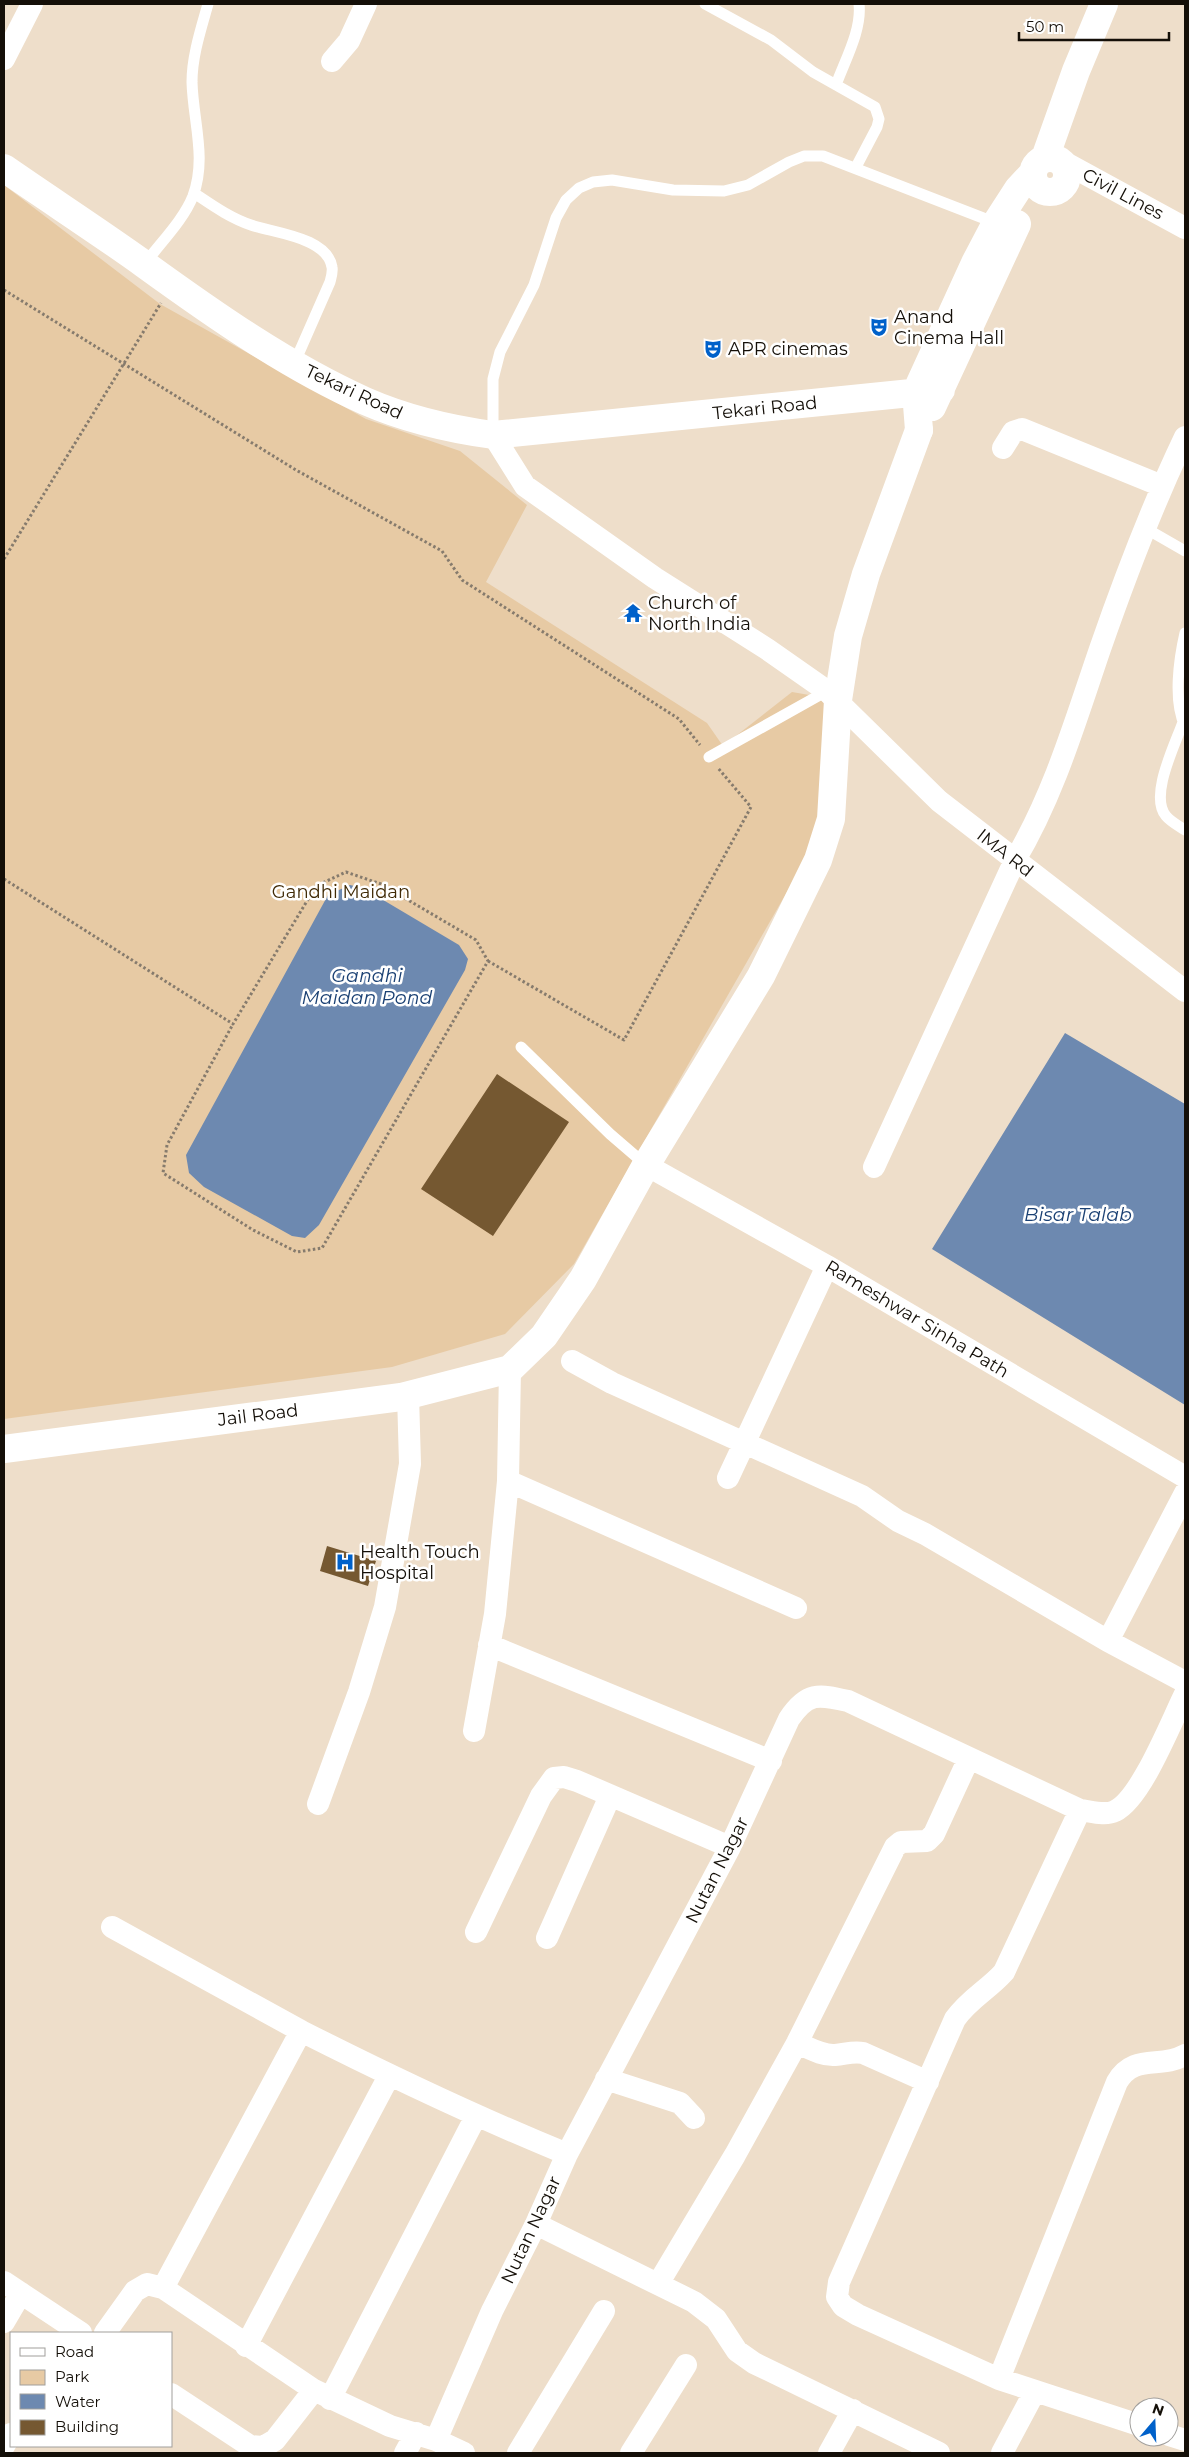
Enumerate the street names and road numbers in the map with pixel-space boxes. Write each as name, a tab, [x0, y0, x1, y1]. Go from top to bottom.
street label: Civil Lines	[1079, 163, 1168, 225]
street label: Tekari Road	[302, 360, 406, 424]
street label: Tekari Road	[712, 392, 818, 424]
street label: IMA Rd	[972, 824, 1038, 882]
street label: Rameshwar Sinha Path	[821, 1255, 1013, 1383]
street label: Jail Road	[215, 1399, 300, 1431]
street label: Nutan Nagar	[681, 1813, 753, 1927]
street label: Nutan Nagar	[496, 2173, 566, 2287]

